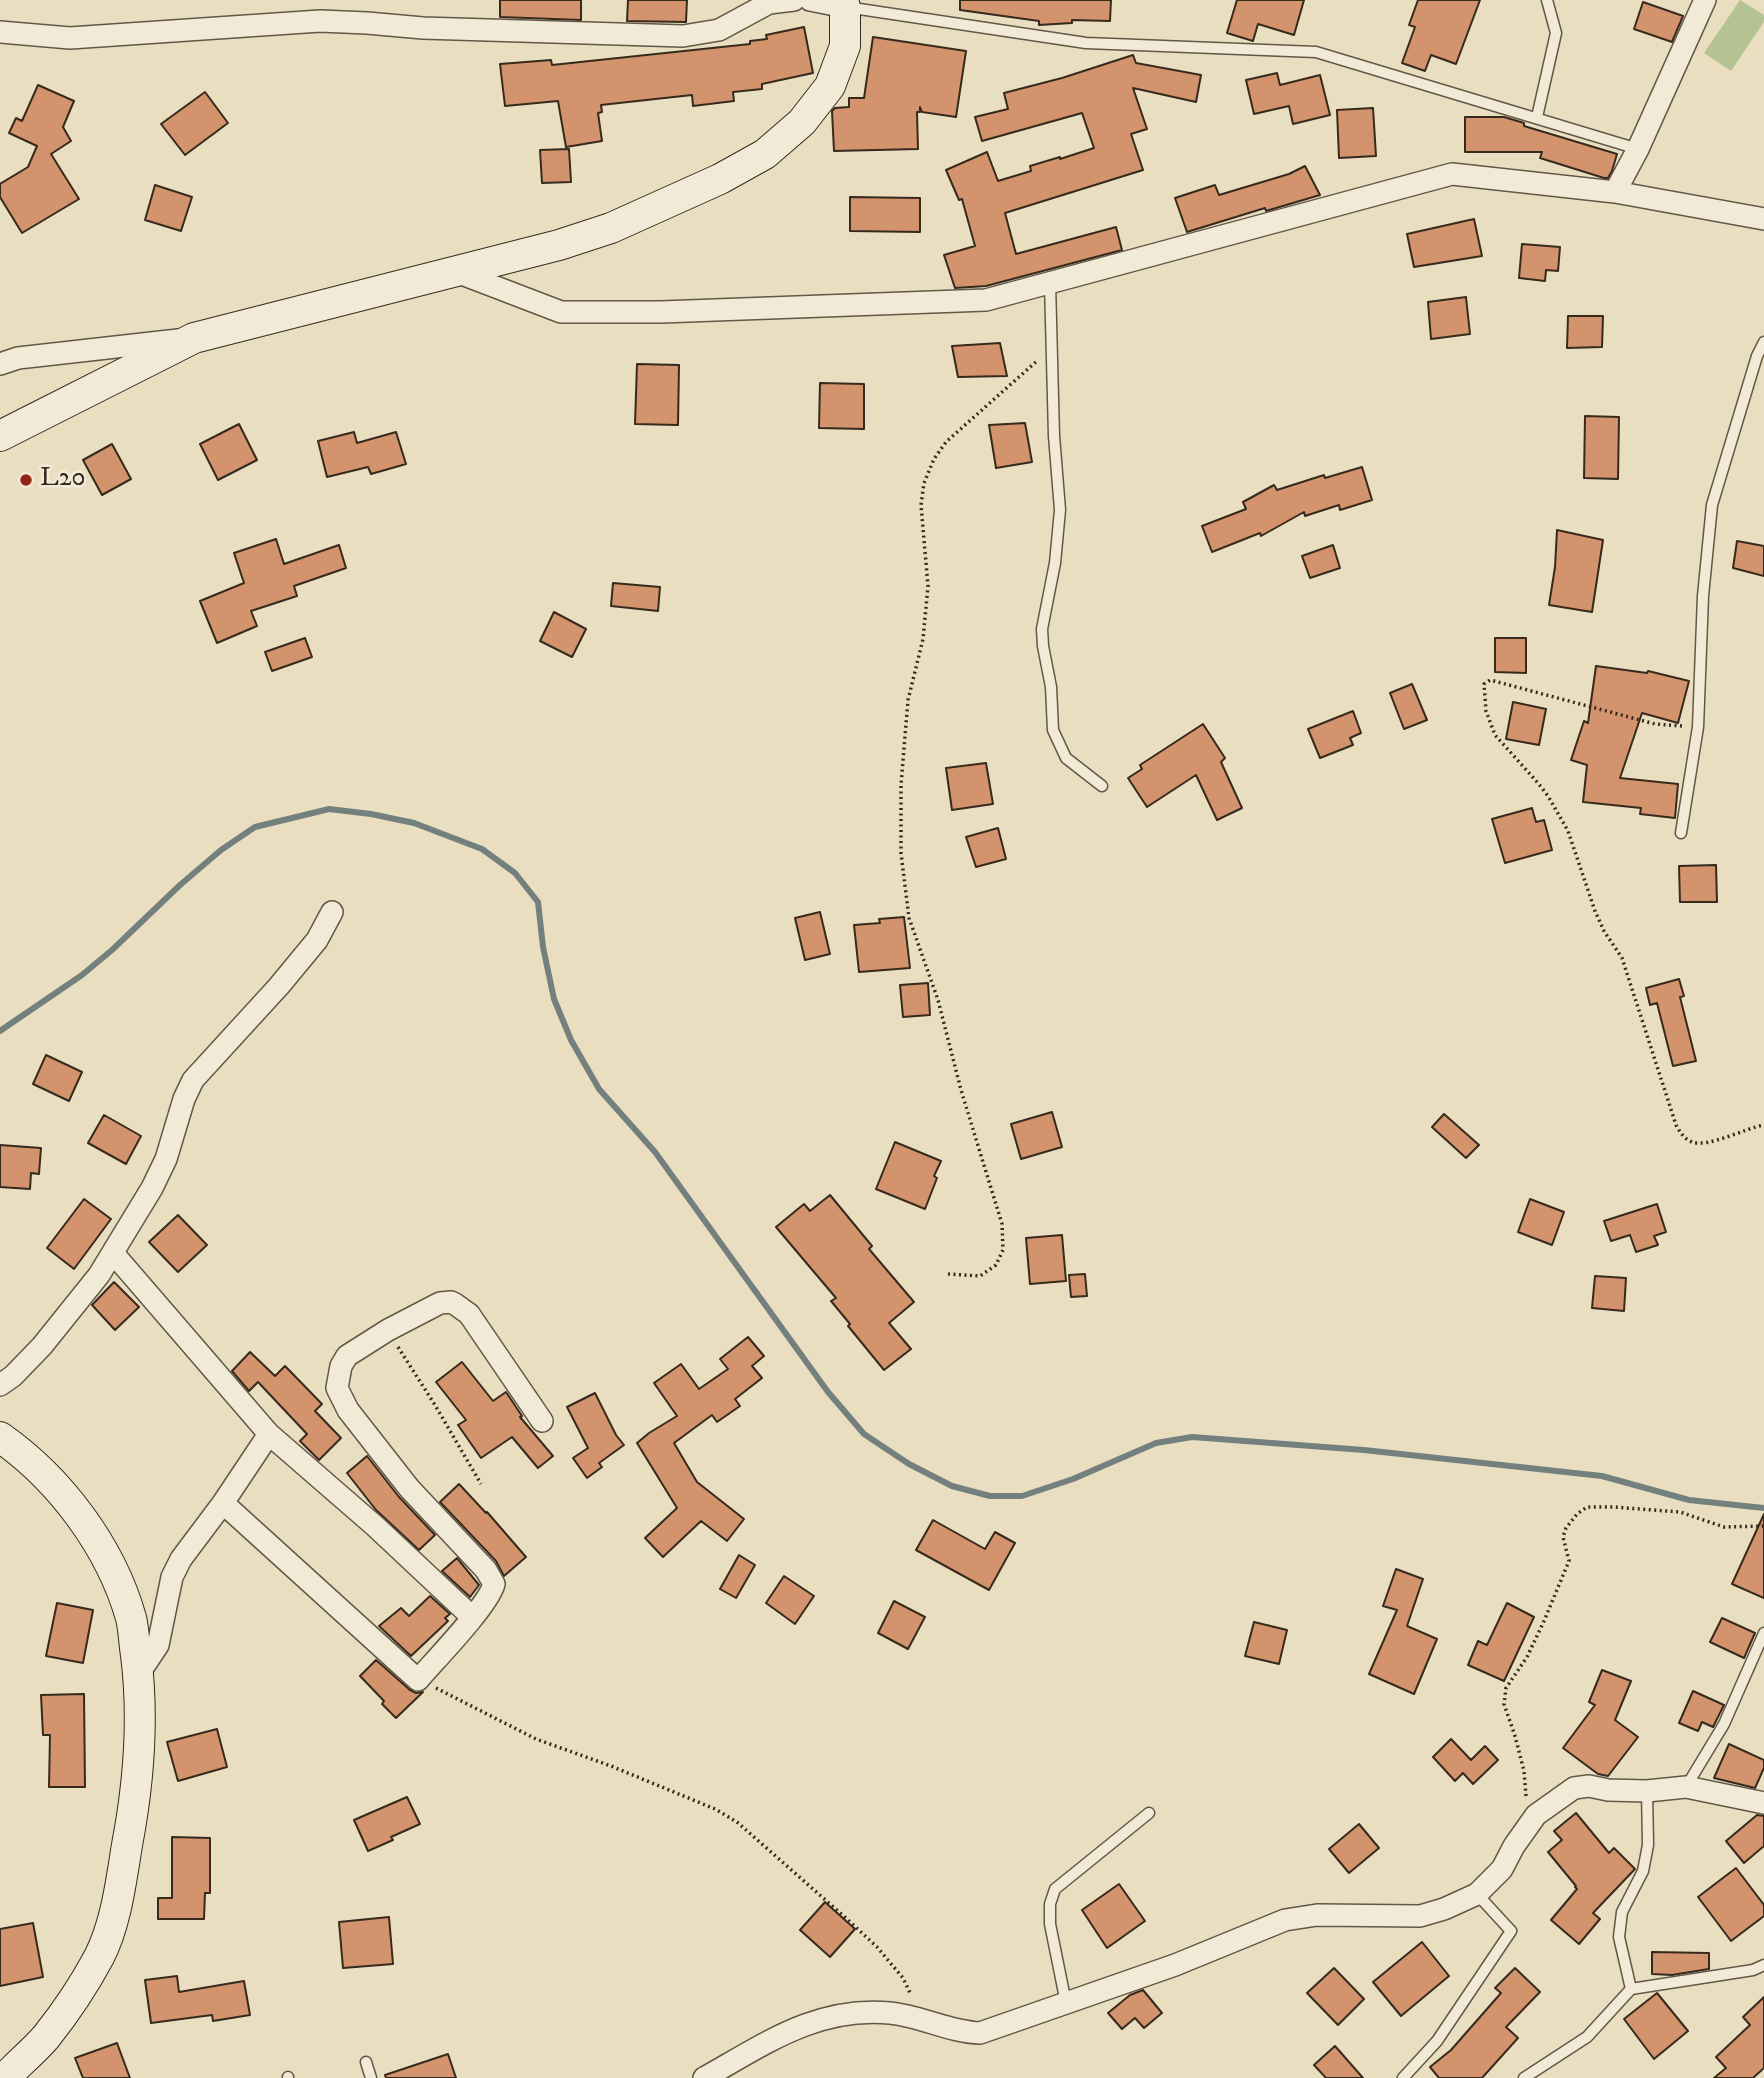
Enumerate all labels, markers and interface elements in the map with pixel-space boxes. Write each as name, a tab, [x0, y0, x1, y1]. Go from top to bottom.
place label: L20	[40, 464, 86, 496]
marker: L20	[18, 472, 34, 488]

